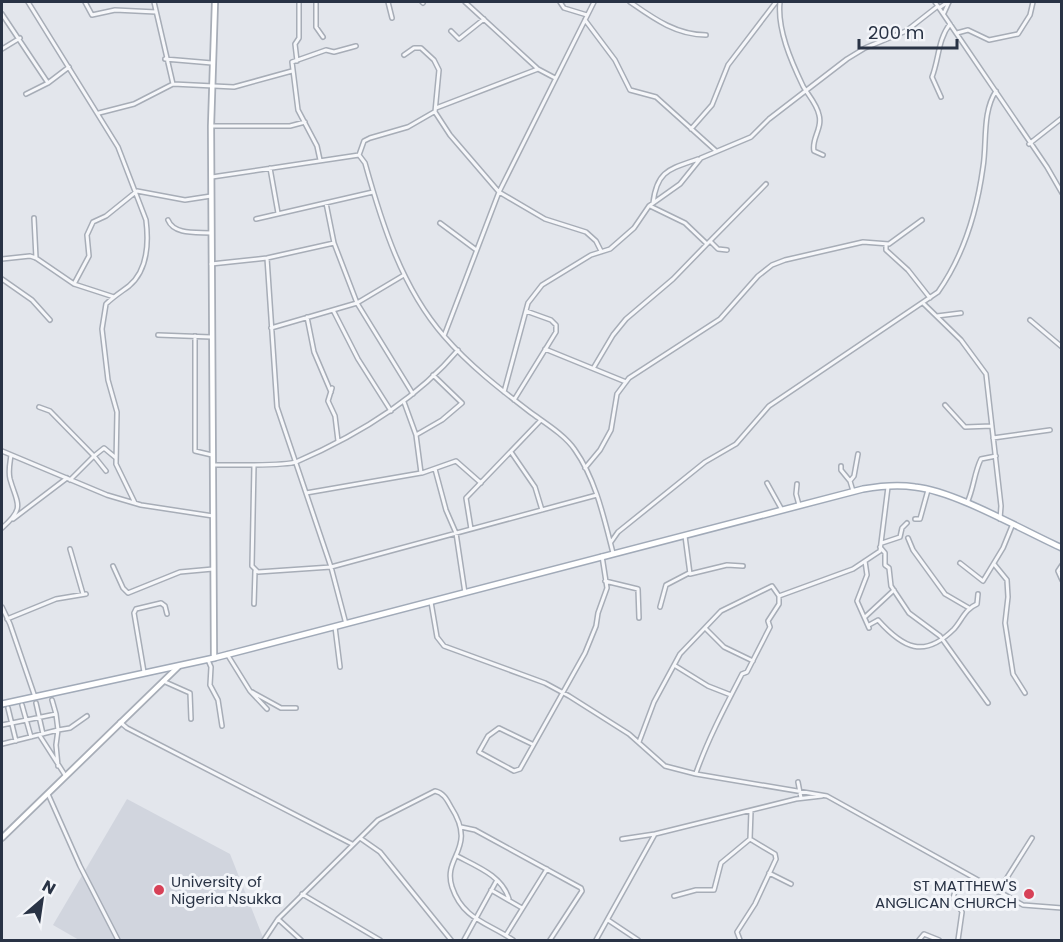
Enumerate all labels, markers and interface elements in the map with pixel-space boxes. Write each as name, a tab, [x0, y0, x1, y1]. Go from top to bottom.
scale bar	[859, 12, 956, 50]
text: 200 m	[868, 20, 924, 45]
north arrow	[12, 870, 72, 930]
place label: University of Nigeria Nsukka	[171, 871, 282, 909]
text: N	[38, 874, 60, 900]
place label: ST MATTHEW'S ANGLICAN CHURCH	[875, 875, 1017, 913]
marker: University of Nigeria Nsukka	[152, 883, 166, 897]
marker: ST MATTHEW'S ANGLICAN CHURCH	[1022, 887, 1036, 901]

